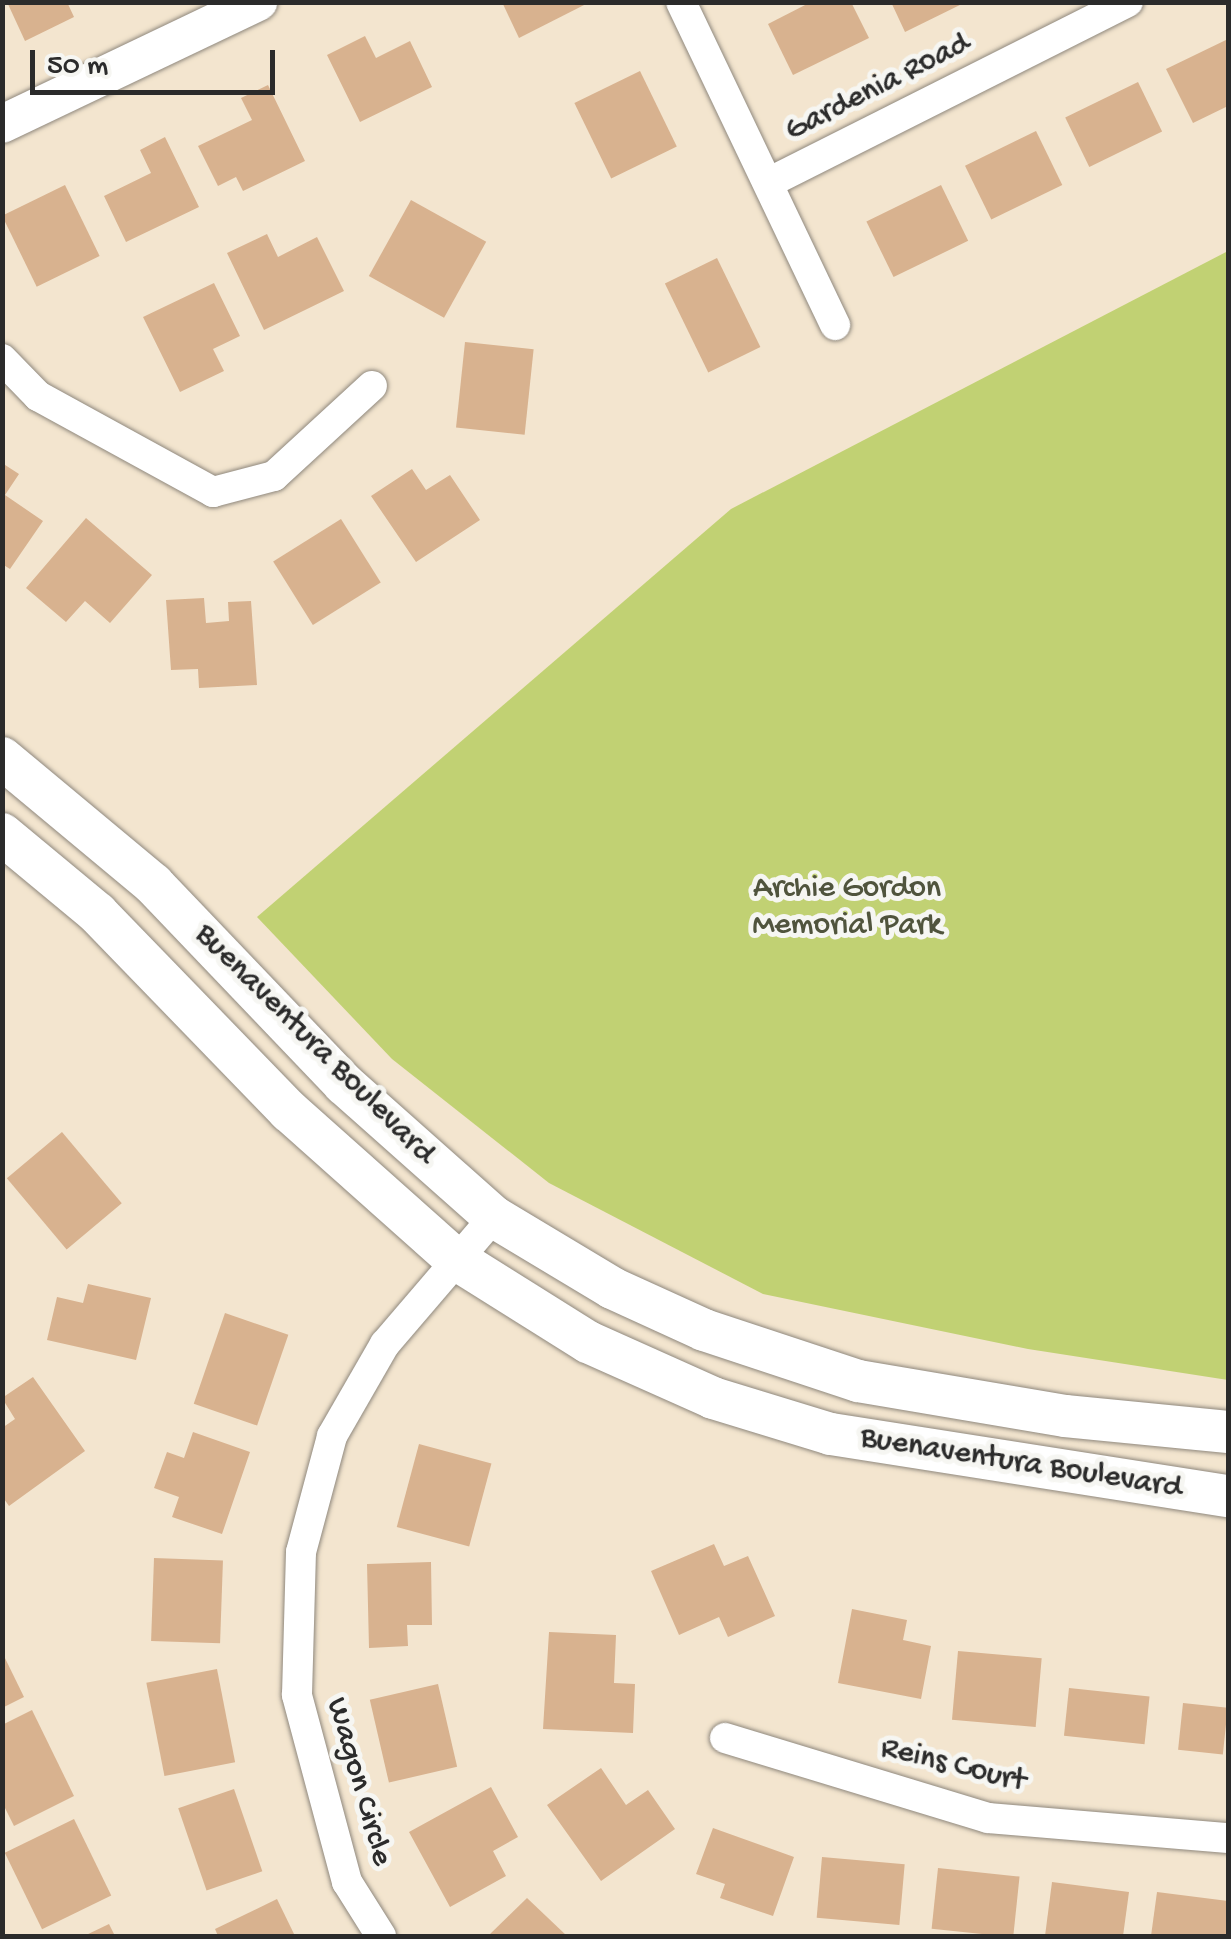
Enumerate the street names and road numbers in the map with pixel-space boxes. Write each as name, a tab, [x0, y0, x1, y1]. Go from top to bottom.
street label: Gardenia Road	[779, 25, 977, 151]
street label: Buenaventura Boulevard	[186, 917, 442, 1173]
street label: Buenaventura Boulevard	[858, 1420, 1184, 1508]
street label: Wagon Circle	[316, 1694, 400, 1870]
street label: Reins Court	[876, 1729, 1030, 1803]

